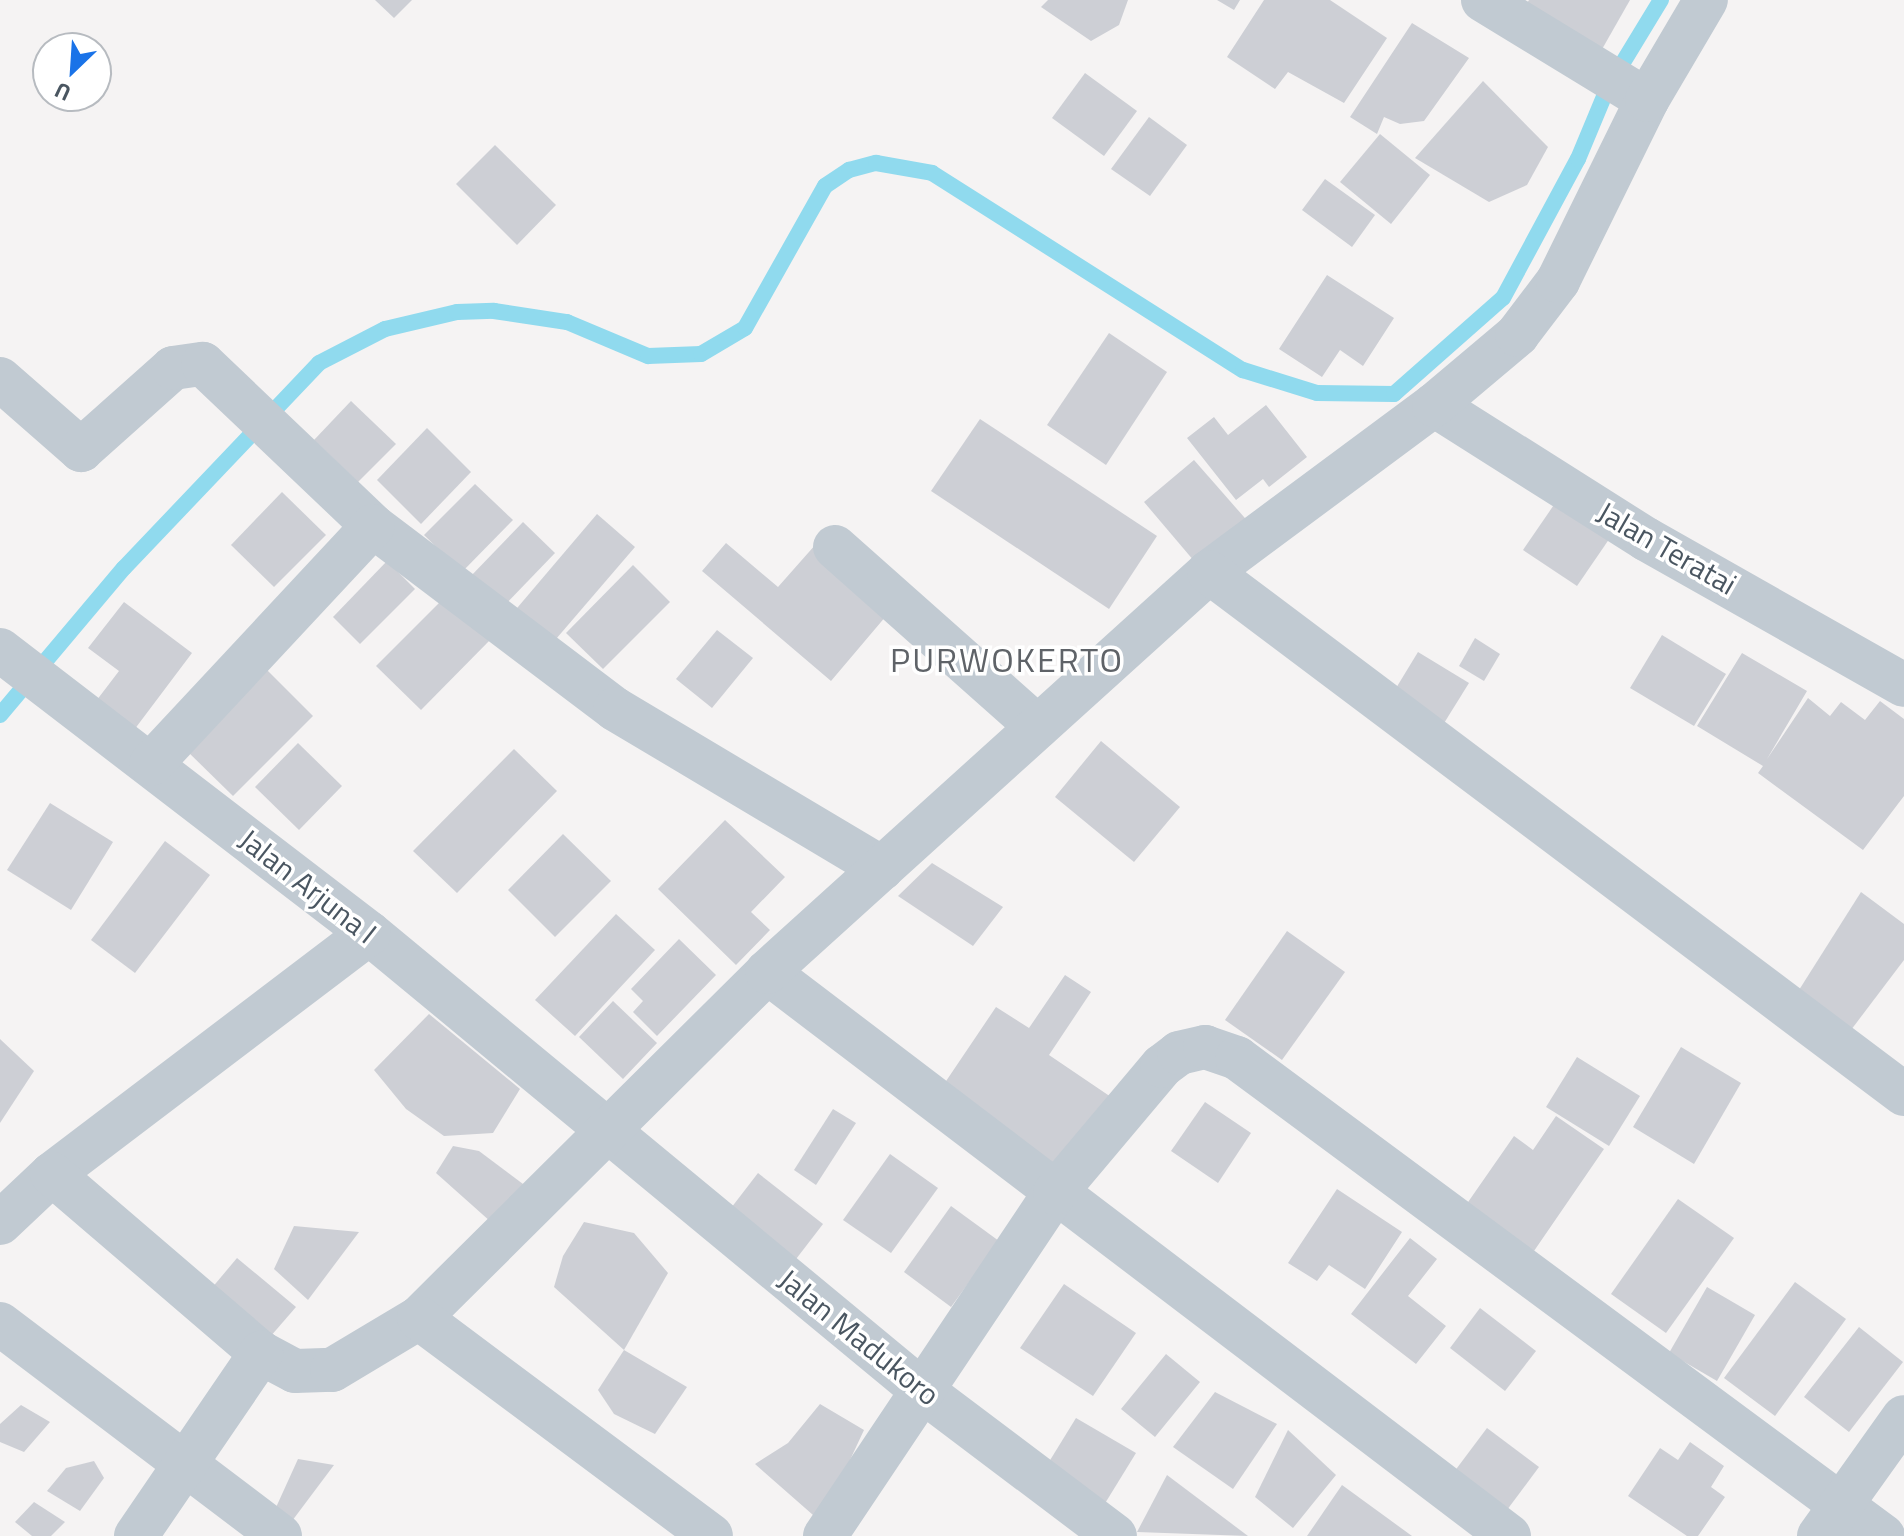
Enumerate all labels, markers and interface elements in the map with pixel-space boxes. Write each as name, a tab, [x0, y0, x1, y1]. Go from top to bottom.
north arrow	[32, 32, 112, 112]
text: U	[49, 73, 76, 110]
street label: Jalan Teratai	[1591, 494, 1743, 602]
district label: PURWOKERTO	[890, 640, 1124, 680]
street label: Jalan Arjuna I	[232, 821, 384, 951]
street label: Jalan Madukoro	[771, 1261, 947, 1413]

